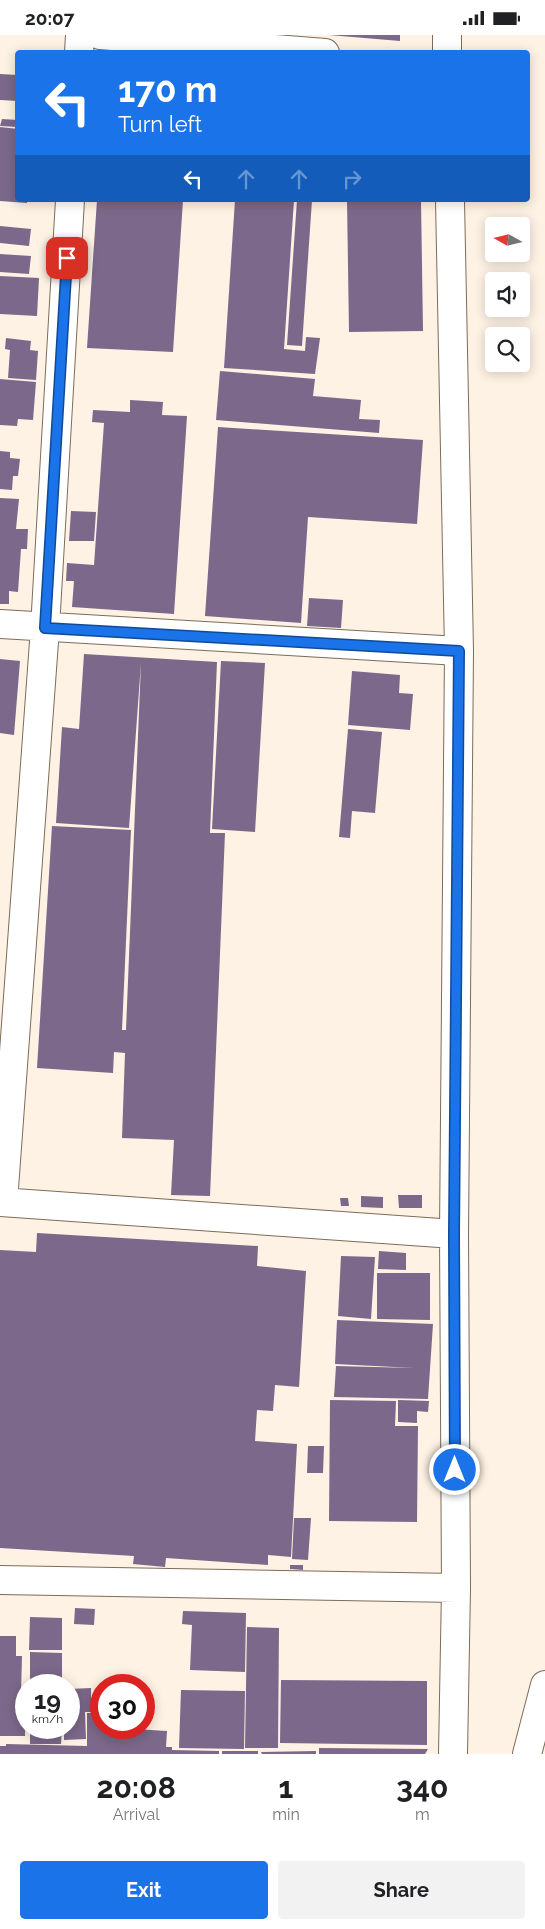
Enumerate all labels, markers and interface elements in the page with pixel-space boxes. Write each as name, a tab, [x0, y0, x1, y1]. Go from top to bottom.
text: 20:07	[25, 7, 74, 29]
text: 170 m	[118, 69, 217, 110]
icon: left	[35, 70, 100, 135]
text: Turn left	[118, 111, 202, 137]
icon: left	[179, 165, 207, 193]
icon: ahead	[232, 165, 260, 193]
icon: ahead	[285, 165, 313, 193]
icon: right	[338, 165, 366, 193]
north arrow	[485, 217, 530, 263]
map controls	[485, 217, 530, 372]
pin	[46, 237, 88, 279]
icon: arrive	[53, 244, 81, 272]
button: sound	[485, 272, 530, 317]
button: search	[485, 327, 530, 372]
position arrow	[428, 1443, 480, 1495]
speed limit sign: 30	[90, 1674, 155, 1739]
text: 19	[34, 1685, 61, 1715]
text: km/h	[32, 1712, 63, 1726]
text: 20:08	[96, 1770, 176, 1805]
text: 1	[279, 1770, 293, 1805]
text: 340	[396, 1770, 449, 1805]
text: Arrival	[113, 1805, 160, 1824]
text: min	[272, 1805, 300, 1824]
text: m	[415, 1805, 430, 1824]
button: Exit	[20, 1861, 268, 1919]
button: Share	[278, 1861, 525, 1919]

